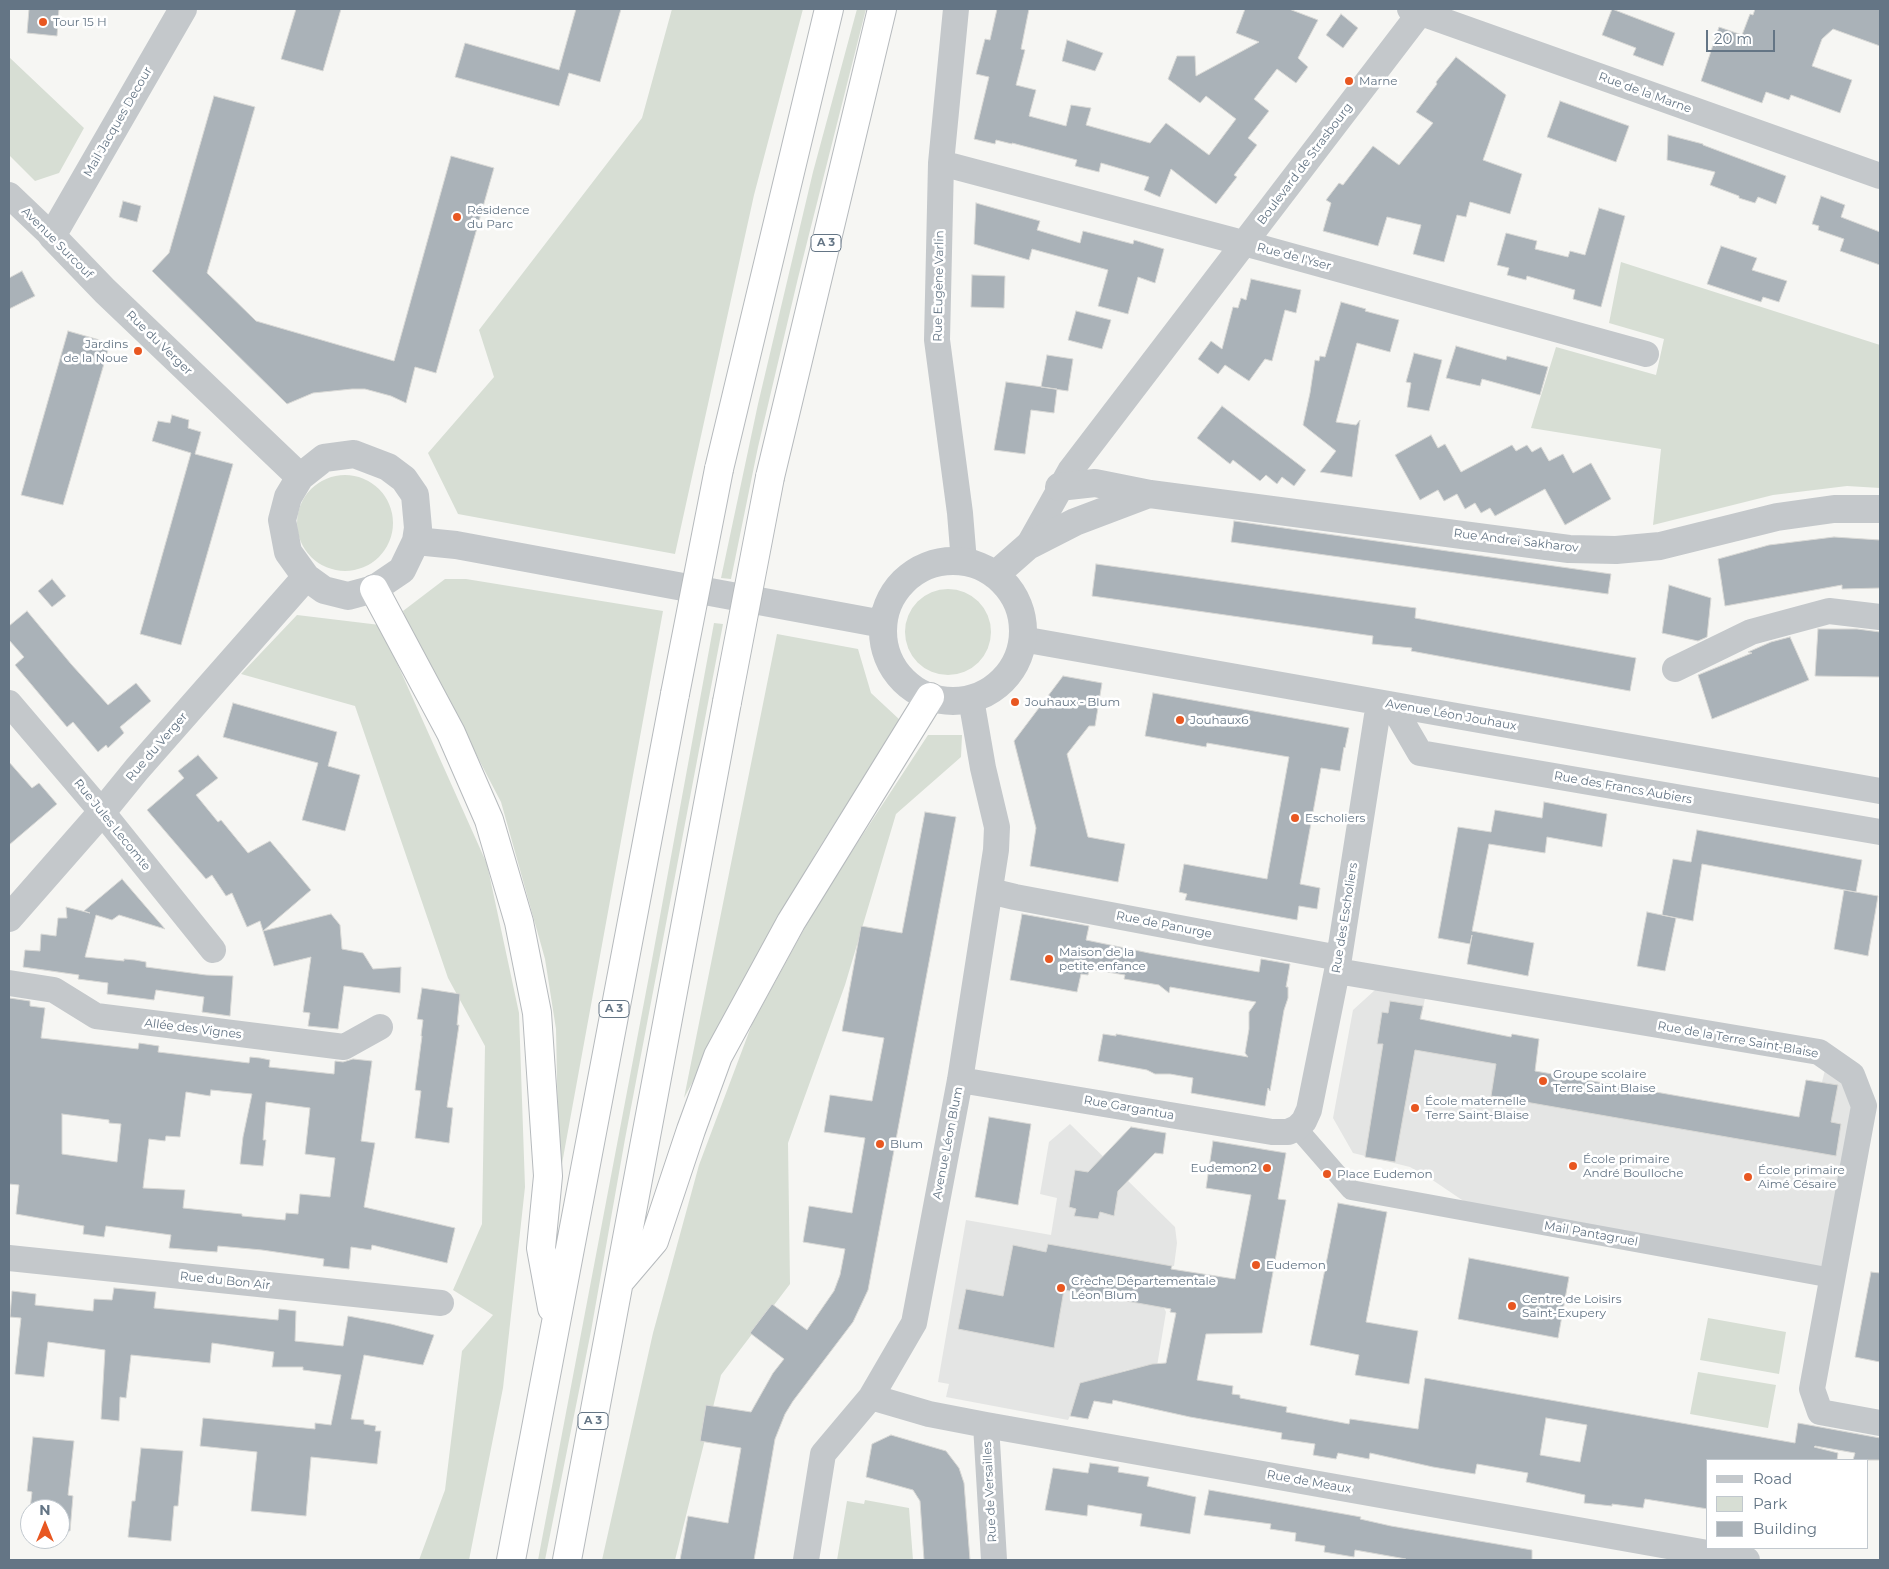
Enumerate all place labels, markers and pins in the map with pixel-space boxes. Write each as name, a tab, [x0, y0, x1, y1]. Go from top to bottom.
place label: Tour 15 H	[53, 15, 107, 29]
marker: Tour 15 H	[37, 16, 49, 28]
place label: Marne	[1359, 74, 1398, 88]
marker: Marne	[1343, 75, 1355, 87]
place label: Résidence du Parc	[467, 203, 529, 231]
marker: Résidence du Parc	[451, 211, 463, 223]
place label: Jardins de la Noue	[63, 337, 128, 365]
marker: Jardins de la Noue	[132, 345, 144, 357]
place label: Jouhaux - Blum	[1025, 695, 1120, 709]
marker: Jouhaux - Blum	[1009, 696, 1021, 708]
place label: Jouhaux6	[1190, 713, 1248, 727]
marker: Jouhaux6	[1174, 714, 1186, 726]
place label: Escholiers	[1305, 811, 1365, 825]
marker: Escholiers	[1289, 812, 1301, 824]
place label: Maison de la petite enfance	[1059, 945, 1146, 973]
marker: Maison de la petite enfance	[1043, 953, 1055, 965]
place label: Groupe scolaire Terre Saint Blaise	[1553, 1067, 1656, 1095]
marker: Groupe scolaire Terre Saint Blaise	[1537, 1075, 1549, 1087]
place label: École maternelle Terre Saint-Blaise	[1425, 1094, 1529, 1122]
marker: École maternelle Terre Saint-Blaise	[1409, 1102, 1421, 1114]
place label: Blum	[890, 1137, 923, 1151]
marker: Blum	[874, 1138, 886, 1150]
place label: École primaire André Boulloche	[1583, 1152, 1684, 1180]
marker: École primaire André Boulloche	[1567, 1160, 1579, 1172]
place label: Eudemon2	[1190, 1161, 1257, 1175]
marker: Eudemon2	[1261, 1162, 1273, 1174]
place label: École primaire Aimé Césaire	[1758, 1163, 1845, 1191]
place label: Place Eudemon	[1337, 1167, 1433, 1181]
marker: Place Eudemon	[1321, 1168, 1333, 1180]
marker: École primaire Aimé Césaire	[1742, 1171, 1754, 1183]
place label: Eudemon	[1266, 1258, 1326, 1272]
marker: Eudemon	[1250, 1259, 1262, 1271]
place label: Crèche Départementale Léon Blum	[1071, 1274, 1216, 1302]
marker: Crèche Départementale Léon Blum	[1055, 1282, 1067, 1294]
place label: Centre de Loisirs Saint-Exupery	[1522, 1292, 1621, 1320]
marker: Centre de Loisirs Saint-Exupery	[1506, 1300, 1518, 1312]

